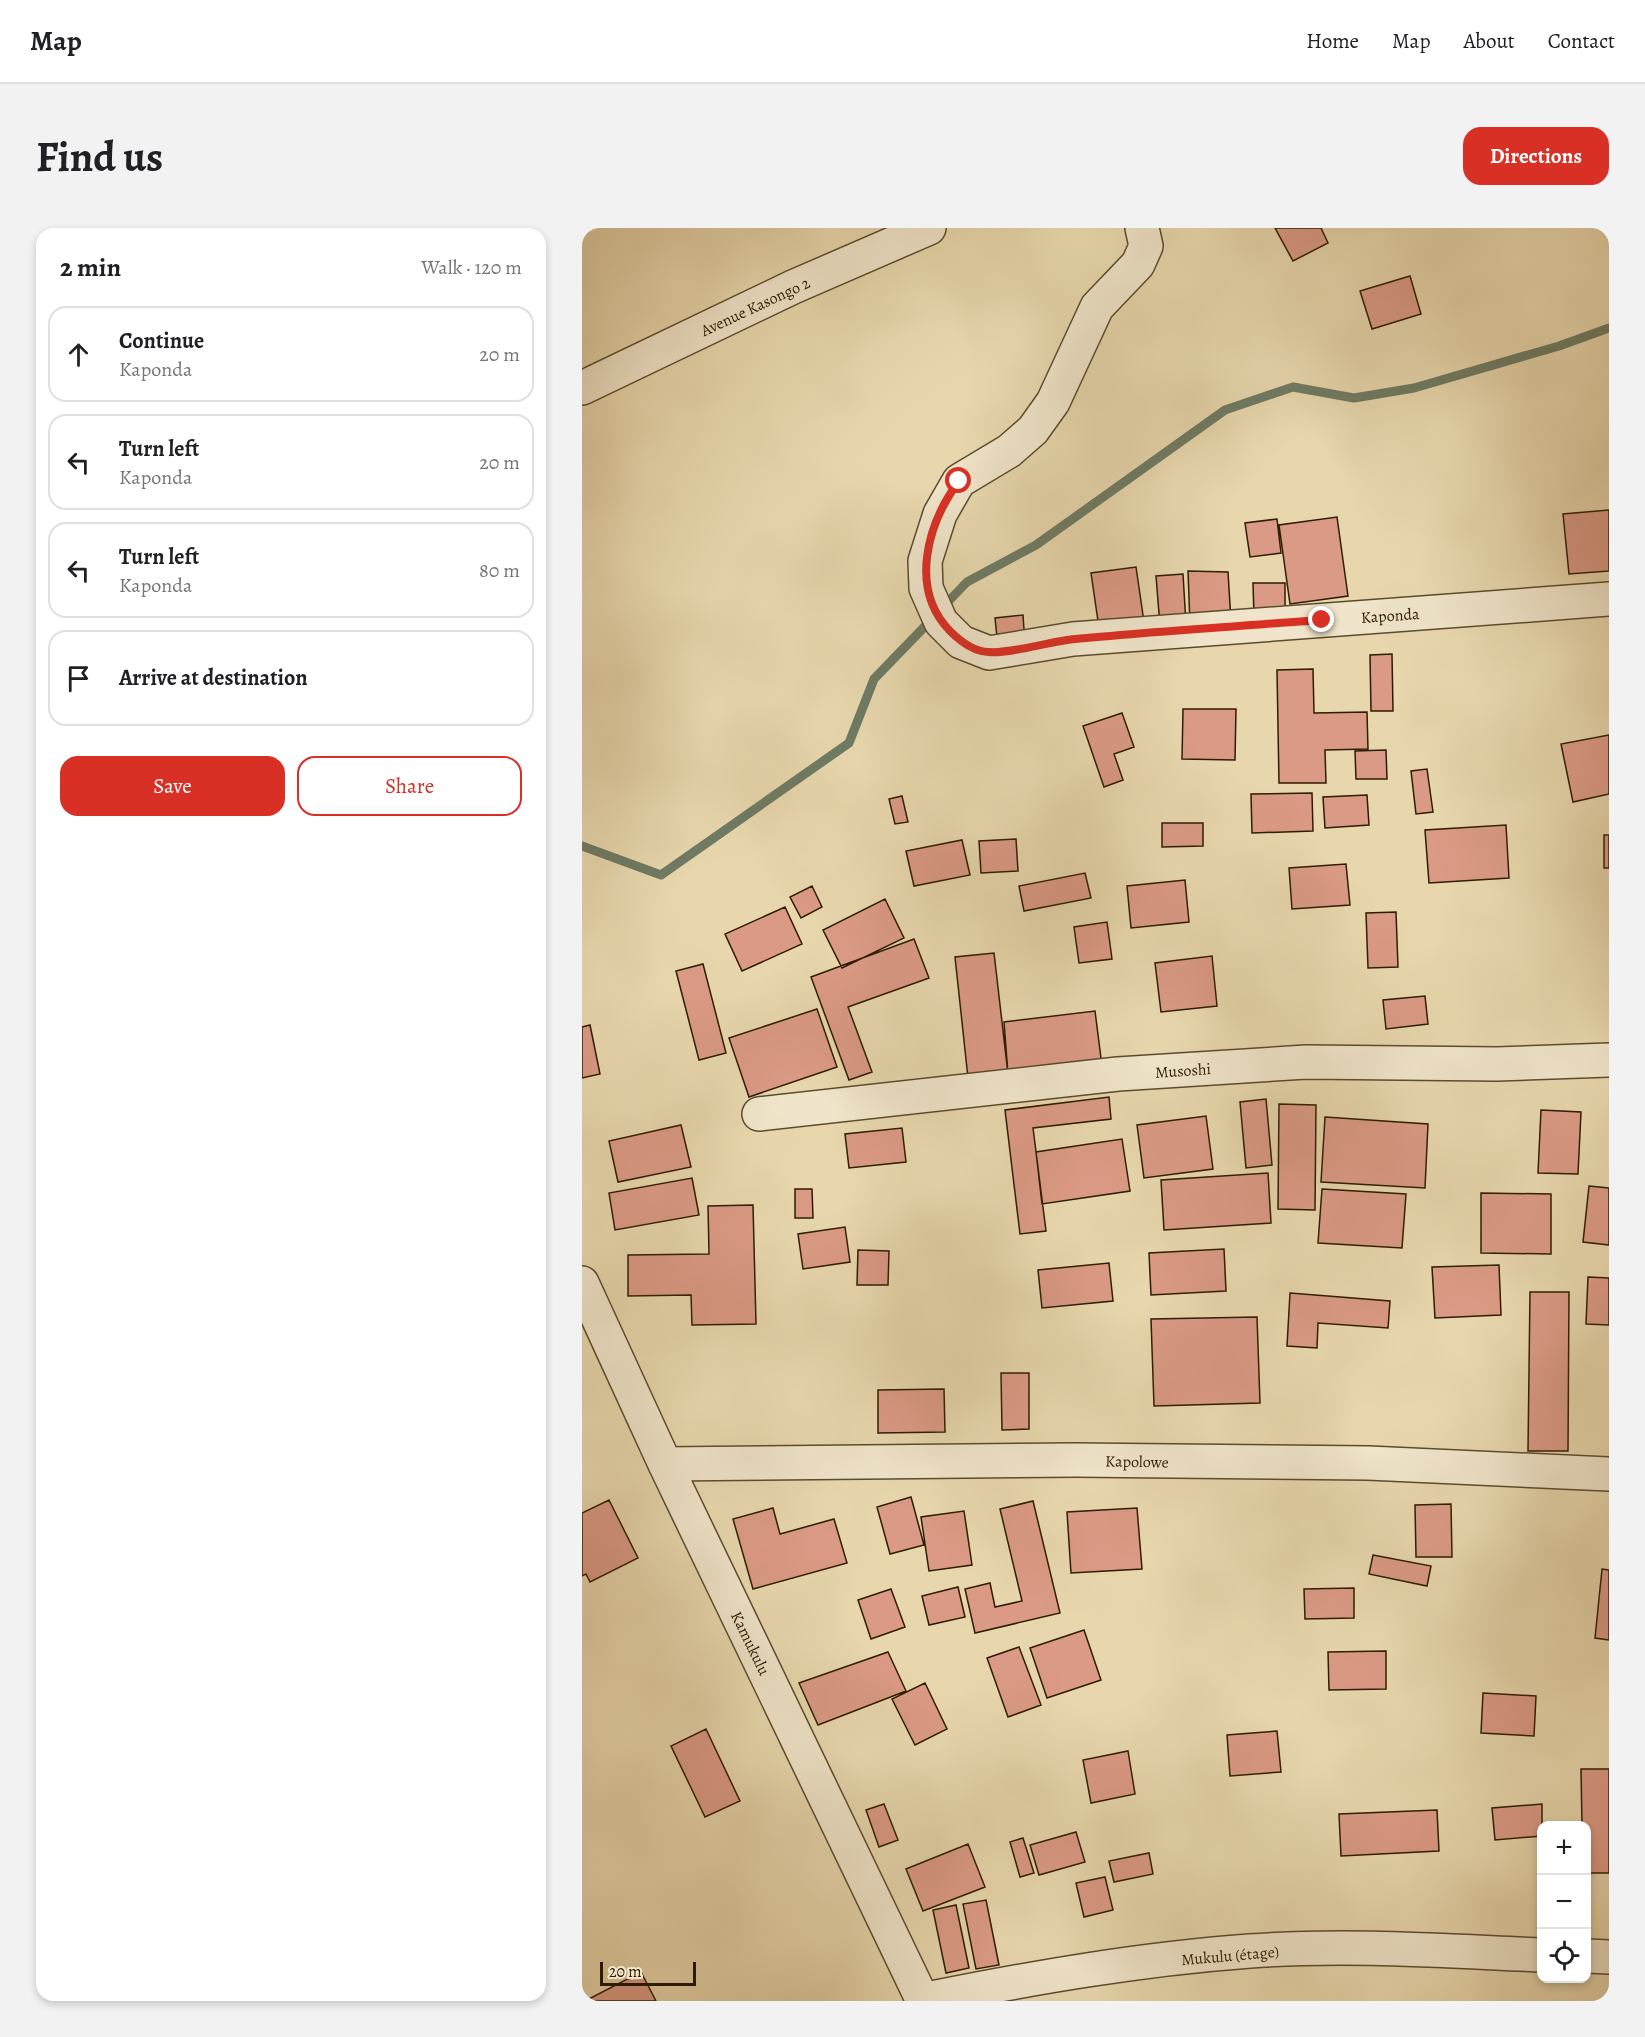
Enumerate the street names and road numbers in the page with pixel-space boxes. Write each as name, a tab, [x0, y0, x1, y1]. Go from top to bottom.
street label: Avenue Kasongo 2	[696, 272, 814, 342]
street label: Kaponda	[1360, 603, 1421, 629]
street label: Musoshi	[1154, 1058, 1212, 1084]
street label: Kapolowe	[1105, 1450, 1169, 1474]
street label: Kamukulu	[725, 1608, 775, 1679]
street label: Mukulu (étage)	[1180, 1941, 1280, 1971]

